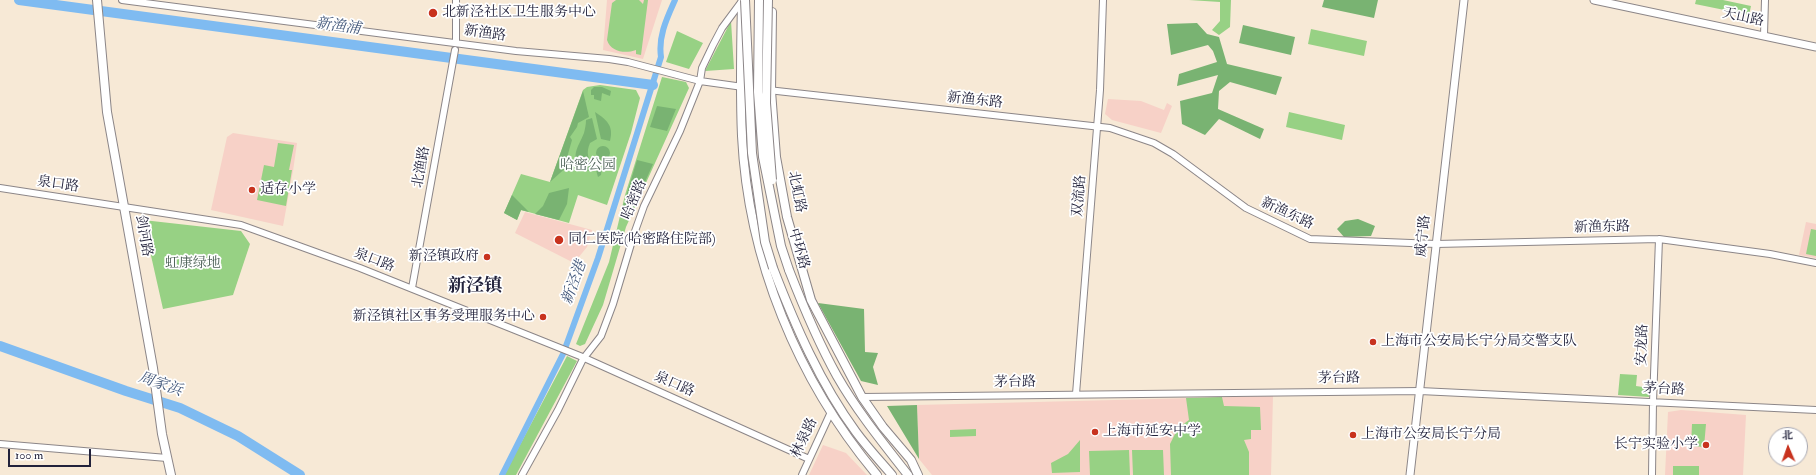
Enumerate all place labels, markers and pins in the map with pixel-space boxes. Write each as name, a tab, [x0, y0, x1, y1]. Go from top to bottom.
place label: 北新泾社区卫生服务中心	[442, 5, 596, 21]
marker: 北新泾社区卫生服务中心	[427, 7, 439, 19]
place label: 适存小学	[260, 182, 316, 198]
marker: 适存小学	[247, 185, 257, 195]
place label: 同仁医院(哈密路住院部)	[568, 232, 716, 248]
marker: 同仁医院(哈密路住院部)	[553, 234, 565, 246]
place label: 新泾镇政府	[409, 249, 479, 265]
marker: 新泾镇政府	[482, 252, 492, 262]
place label: 新泾镇社区事务受理服务中心	[353, 309, 535, 325]
marker: 新泾镇社区事务受理服务中心	[538, 312, 548, 322]
place label: 上海市公安局长宁分局交警支队	[1381, 334, 1577, 350]
marker: 上海市公安局长宁分局交警支队	[1368, 337, 1378, 347]
place label: 上海市延安中学	[1103, 424, 1201, 440]
marker: 上海市延安中学	[1090, 427, 1100, 437]
place label: 上海市公安局长宁分局	[1361, 427, 1501, 443]
marker: 上海市公安局长宁分局	[1348, 430, 1358, 440]
place label: 长宁实验小学	[1614, 437, 1698, 453]
marker: 长宁实验小学	[1701, 440, 1711, 450]

